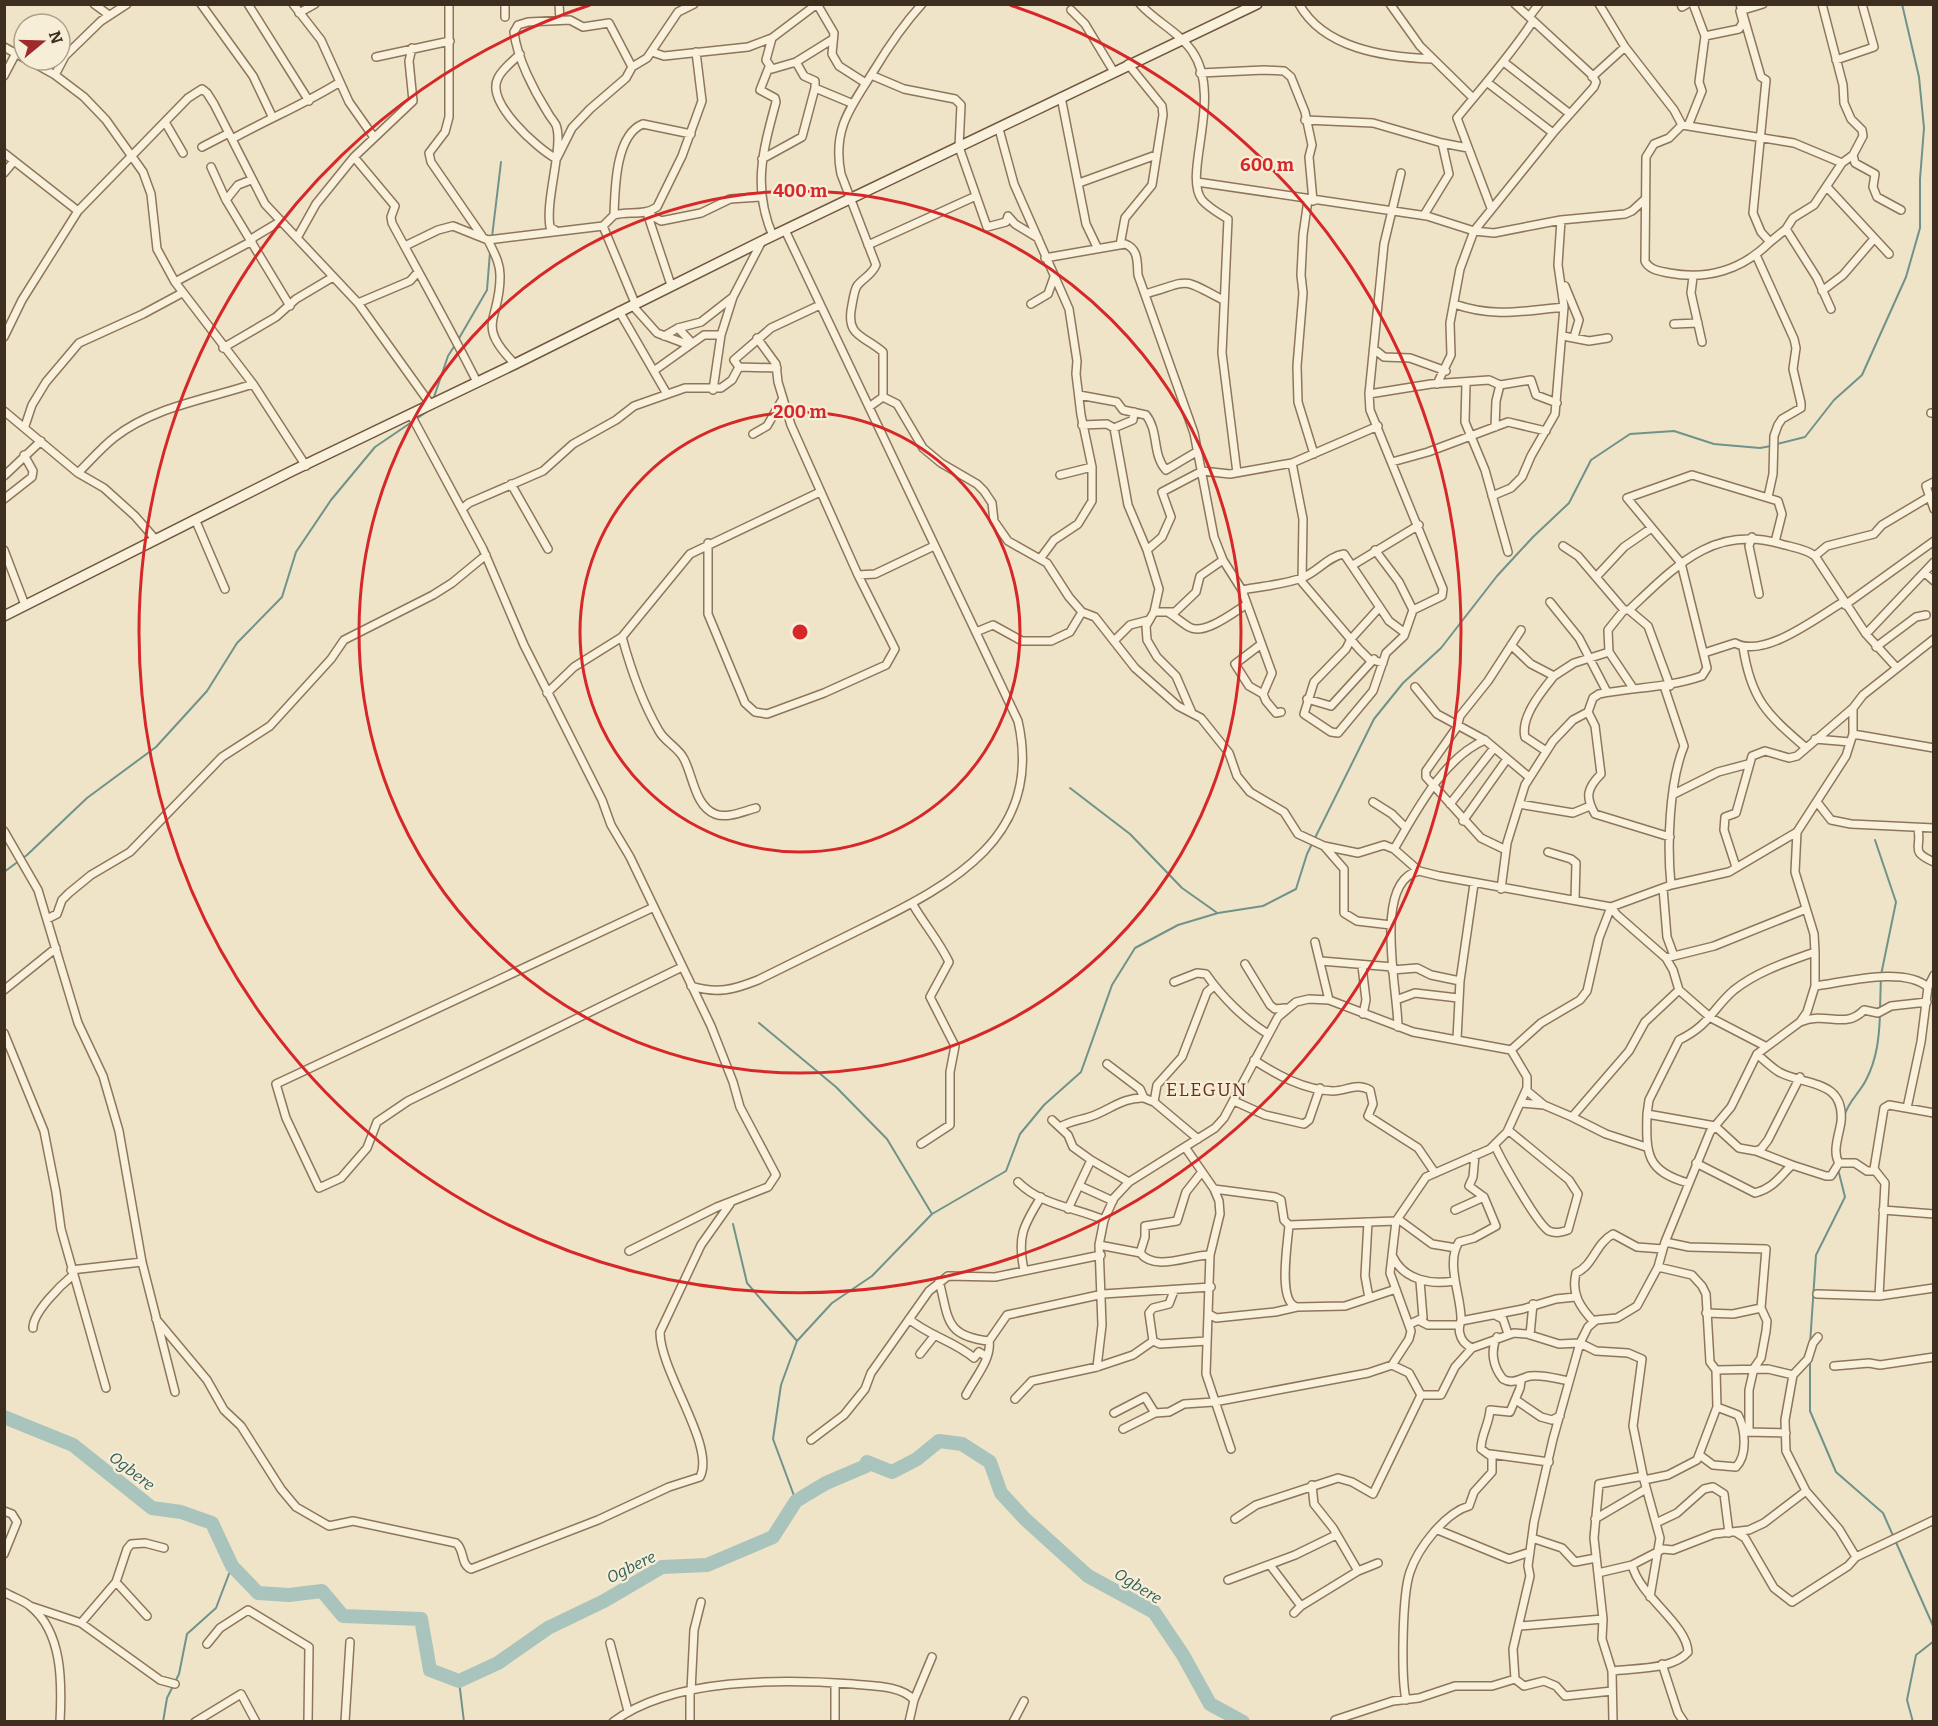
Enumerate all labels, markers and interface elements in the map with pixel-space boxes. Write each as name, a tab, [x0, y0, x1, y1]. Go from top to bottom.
north arrow	[12, 12, 72, 72]
text: N	[45, 28, 67, 46]
text: 600 m	[1240, 154, 1294, 176]
text: 400 m	[773, 180, 827, 202]
text: 200 m	[773, 401, 827, 423]
centre of rings	[790, 622, 810, 642]
district label: ELEGUN	[1166, 1079, 1248, 1101]
water label: Ogbere	[106, 1447, 158, 1495]
water label: Ogbere	[603, 1547, 659, 1587]
water label: Ogbere	[1111, 1564, 1165, 1608]

